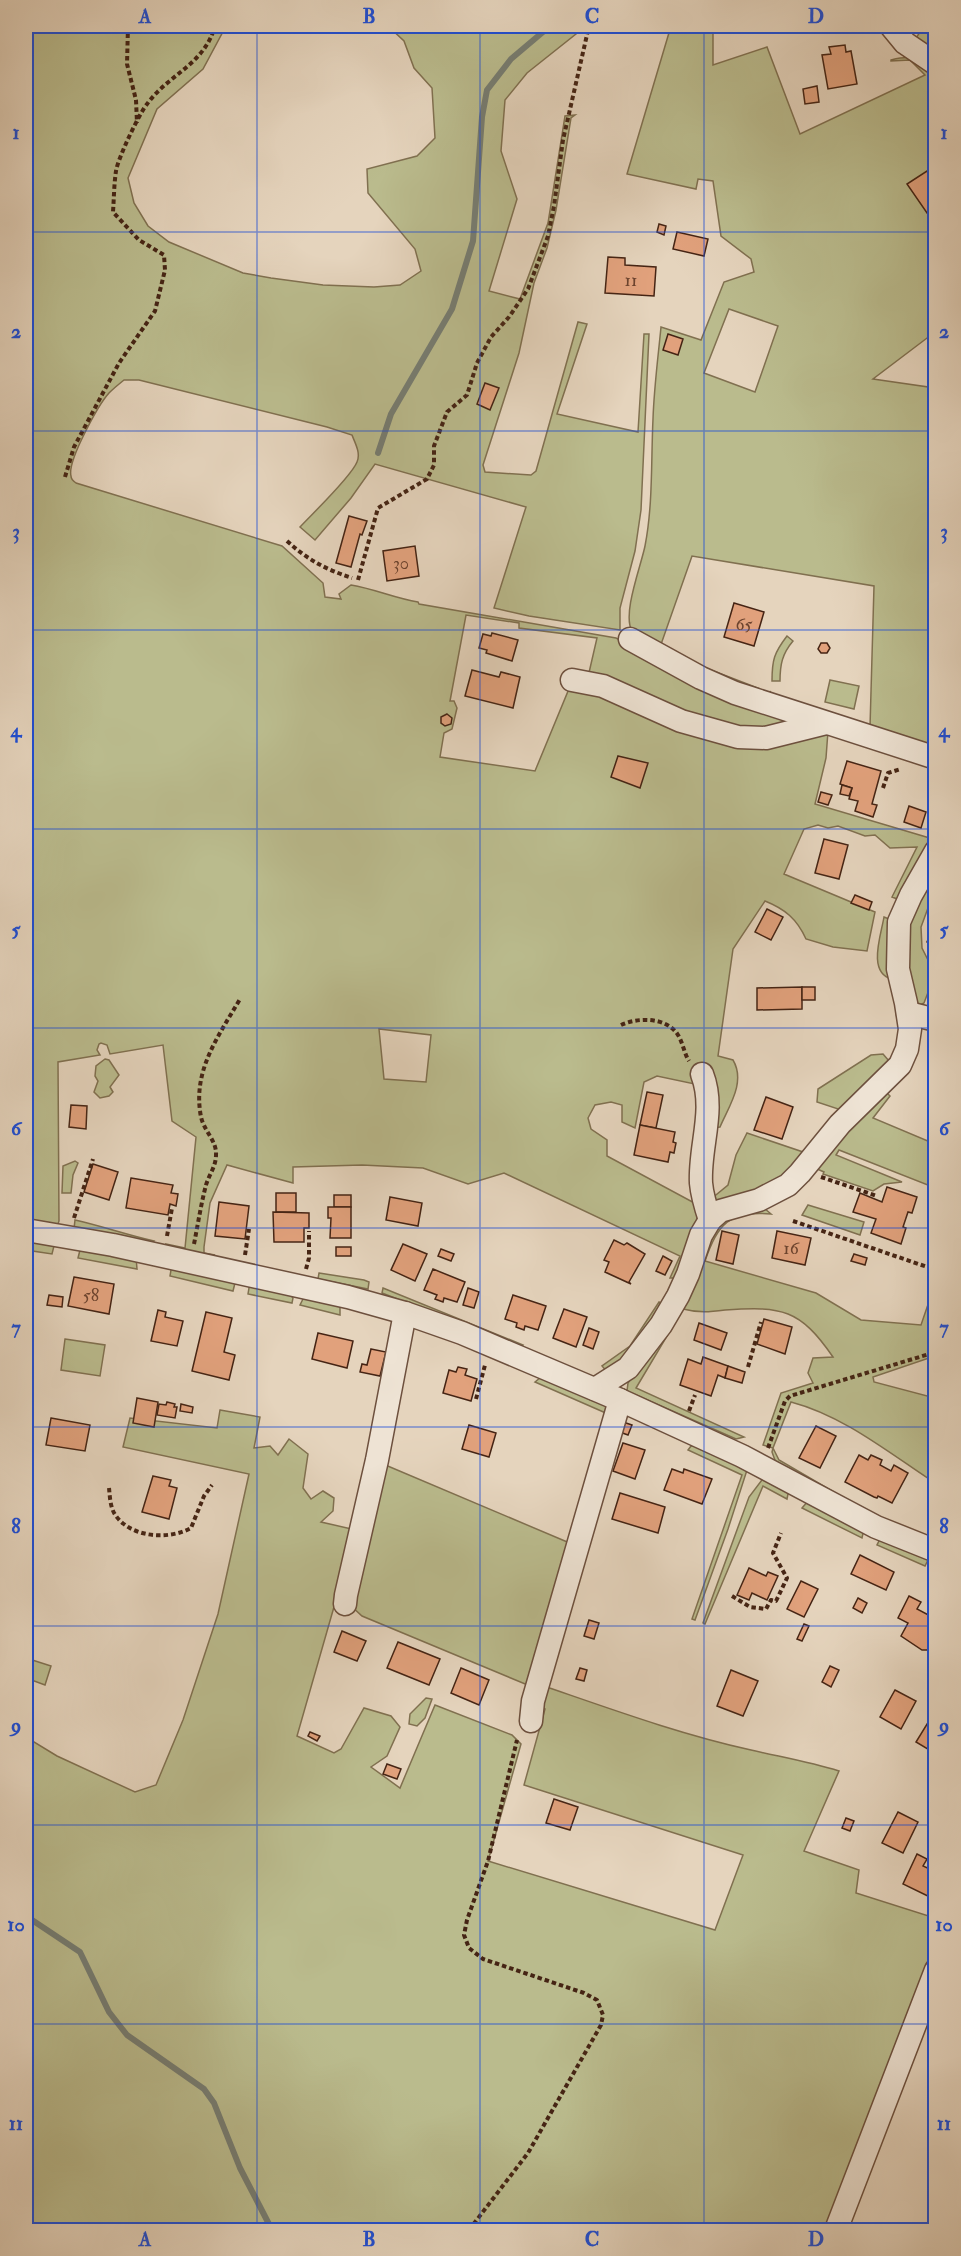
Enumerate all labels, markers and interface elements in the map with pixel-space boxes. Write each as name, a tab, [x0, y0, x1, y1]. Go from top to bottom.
text: A	[138, 4, 152, 29]
text: B	[362, 4, 376, 29]
text: C	[585, 4, 599, 29]
text: D	[808, 4, 824, 29]
text: 1	[12, 120, 20, 145]
text: 1	[940, 120, 948, 145]
house number: 11	[625, 269, 637, 292]
text: 2	[11, 319, 21, 344]
text: 2	[939, 319, 949, 344]
text: 3	[12, 519, 20, 544]
text: 3	[940, 519, 948, 544]
house number: 30	[393, 552, 409, 575]
house number: 65	[736, 613, 753, 636]
text: 4	[10, 718, 23, 743]
text: 4	[938, 718, 951, 743]
text: 5	[12, 917, 22, 942]
text: 5	[940, 917, 950, 942]
text: 6	[11, 1116, 23, 1141]
text: 6	[939, 1116, 951, 1141]
house number: 16	[783, 1237, 800, 1260]
house number: 58	[83, 1284, 99, 1307]
text: 7	[11, 1315, 21, 1340]
text: 7	[939, 1315, 949, 1340]
text: 8	[11, 1514, 21, 1539]
text: 8	[939, 1514, 949, 1539]
text: 9	[9, 1713, 21, 1738]
text: 9	[937, 1713, 949, 1738]
text: 10	[7, 1912, 25, 1937]
text: 10	[935, 1912, 953, 1937]
text: 11	[9, 2111, 23, 2136]
text: 11	[937, 2111, 951, 2136]
text: A	[138, 2227, 152, 2252]
text: B	[362, 2227, 376, 2252]
text: C	[585, 2227, 599, 2252]
text: D	[808, 2227, 824, 2252]

